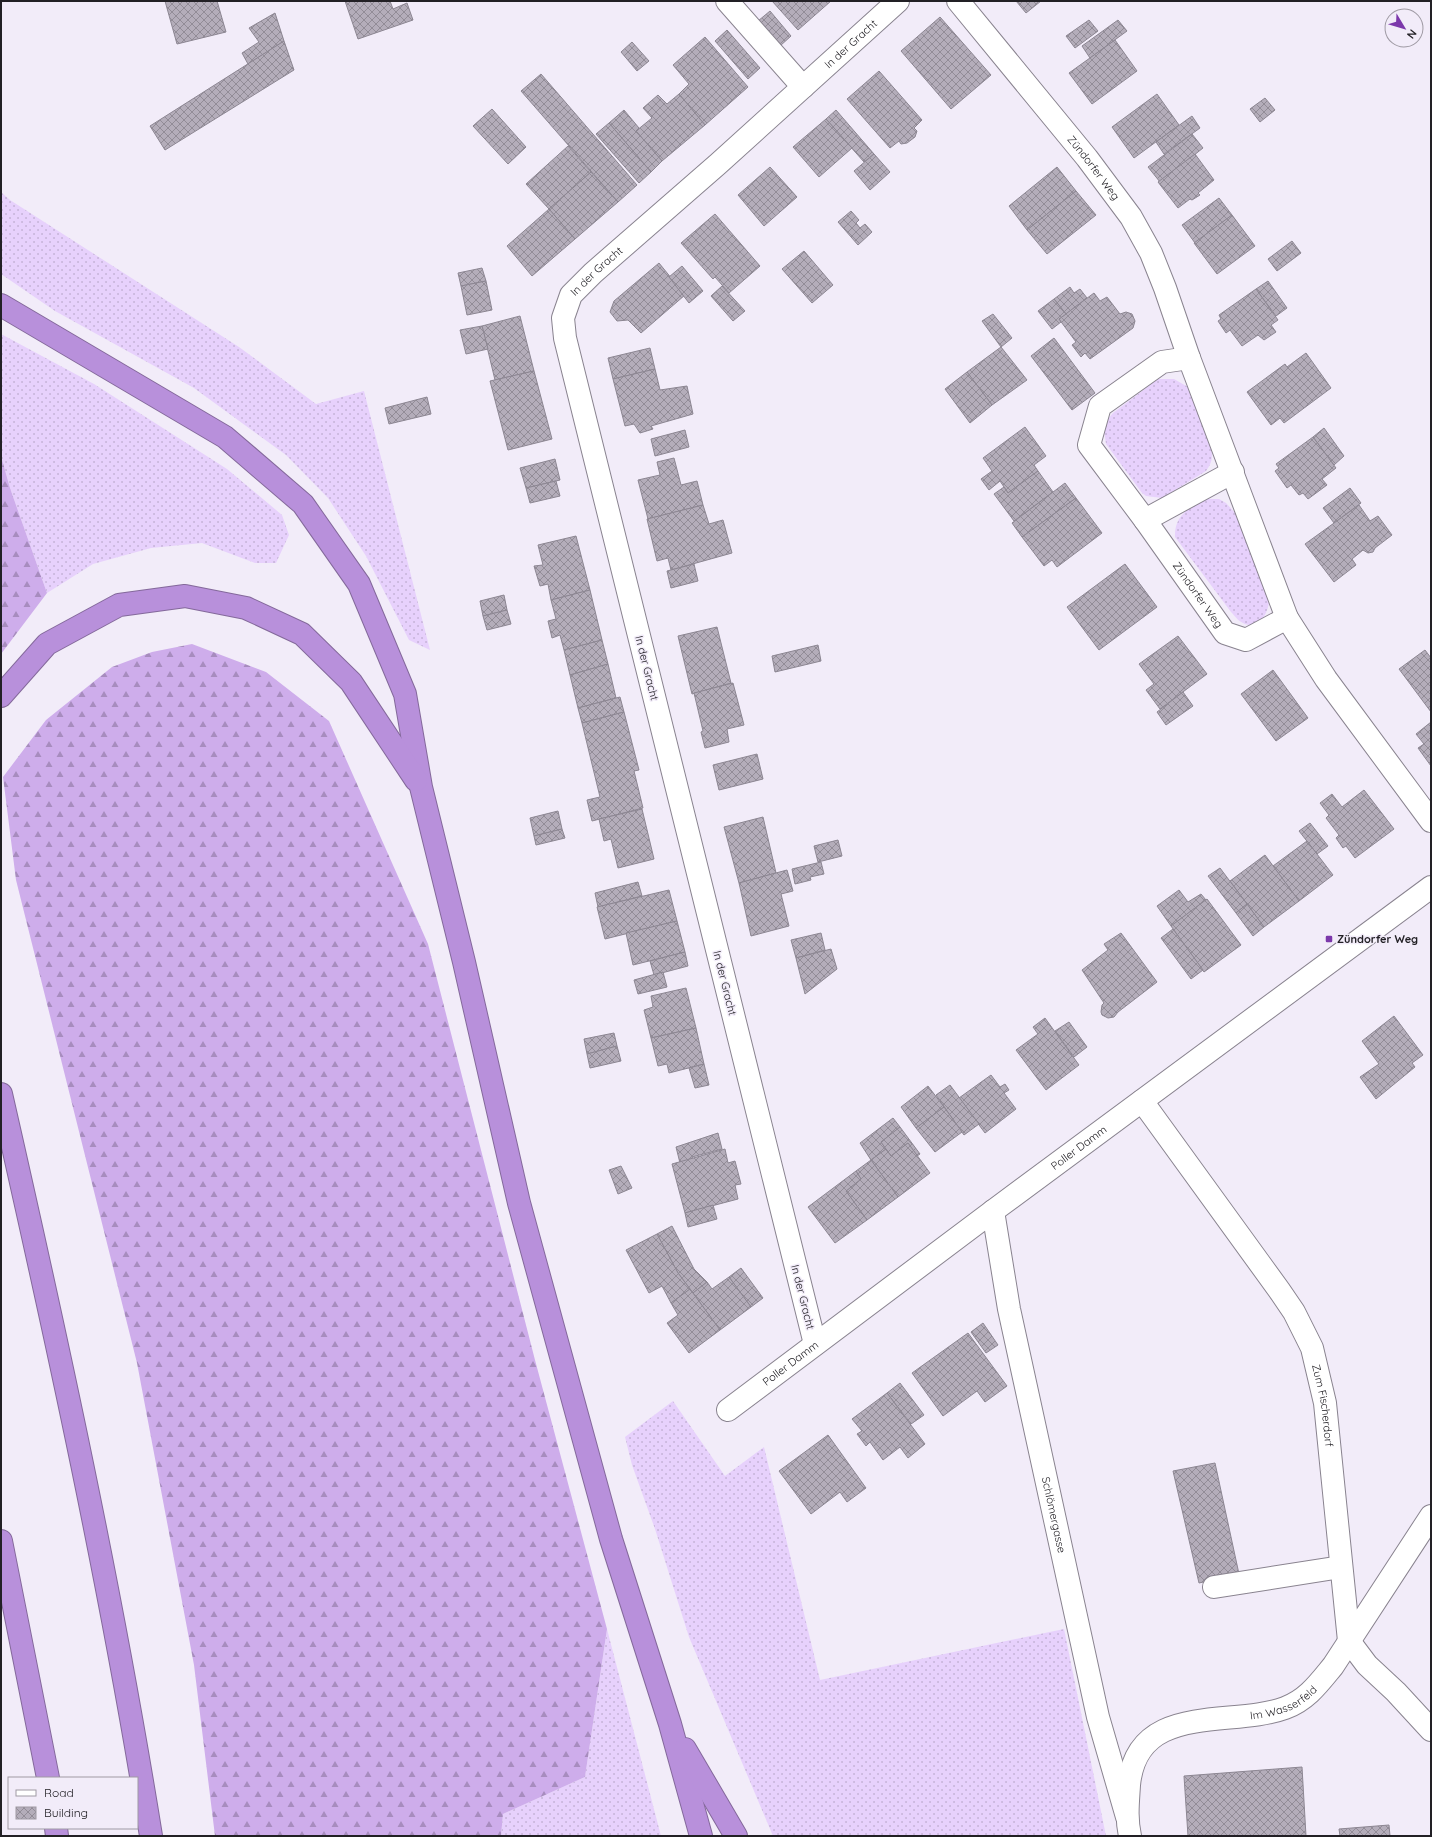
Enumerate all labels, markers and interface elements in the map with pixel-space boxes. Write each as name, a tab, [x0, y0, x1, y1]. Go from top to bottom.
north arrow	[1384, 8, 1424, 48]
street label: In der Gracht	[821, 16, 880, 71]
text: N	[1404, 27, 1420, 42]
street label: Zündorfer Weg	[1064, 133, 1123, 203]
street label: In der Gracht	[567, 243, 626, 299]
street label: Zündorfer Weg	[1170, 559, 1226, 631]
street label: In der Gracht	[632, 634, 662, 702]
place label: Zündorfer Weg	[1337, 932, 1418, 946]
marker: Zündorfer Weg	[1324, 934, 1334, 944]
street label: In der Gracht	[710, 949, 740, 1017]
street label: Poller Damm	[1048, 1122, 1109, 1173]
street label: In der Gracht	[788, 1263, 818, 1331]
street label: Poller Damm	[760, 1338, 821, 1389]
street label: Zum Fischerdorf	[1309, 1363, 1336, 1448]
street label: Schlömergasse	[1039, 1475, 1069, 1554]
street label: Im Wasserfeld	[1249, 1682, 1320, 1722]
legend	[8, 1777, 138, 1829]
text: Road	[44, 1785, 74, 1800]
text: Building	[44, 1805, 88, 1820]

